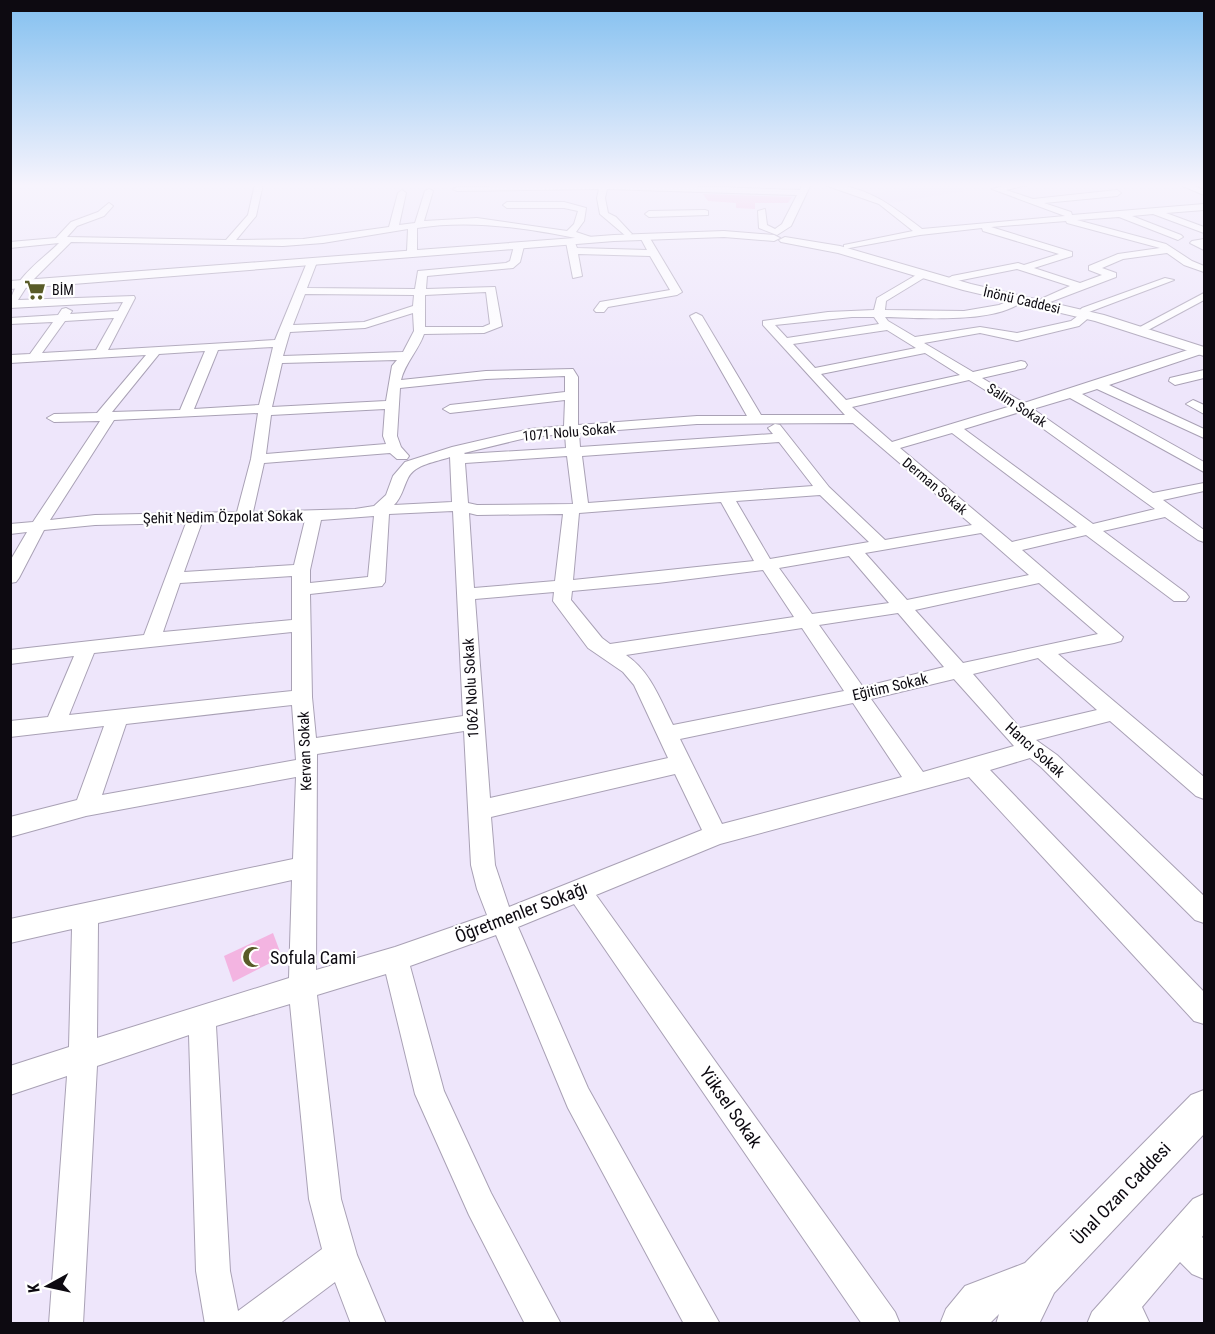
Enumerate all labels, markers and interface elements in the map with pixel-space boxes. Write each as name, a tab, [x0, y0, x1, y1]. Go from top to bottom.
supermarket icon: BİM	[23, 278, 47, 302]
place label: BİM	[52, 282, 74, 298]
street label: İnönü Caddesi	[982, 283, 1062, 317]
street label: Salim Sokak	[984, 380, 1050, 431]
street label: 1071 Nolu Sokak	[522, 420, 617, 444]
street label: Derman Sokak	[899, 454, 971, 518]
street label: Şehit Nedim Özpolat Sokak	[143, 507, 304, 527]
street label: 1062 Nolu Sokak	[459, 637, 483, 738]
street label: Eğitim Sokak	[851, 670, 930, 704]
street label: Kervan Sokak	[295, 711, 315, 791]
street label: Hancı Sokak	[1002, 719, 1069, 781]
street label: Öğretmenler Sokağı	[452, 877, 590, 947]
mosque icon: Sofula Cami	[241, 945, 265, 969]
place label: Sofula Cami	[270, 947, 356, 968]
street label: Yüksel Sokak	[695, 1062, 767, 1152]
street label: Ünal Ozan Caddesi	[1067, 1138, 1175, 1248]
north arrow	[18, 1256, 78, 1316]
text: K	[24, 1282, 44, 1294]

